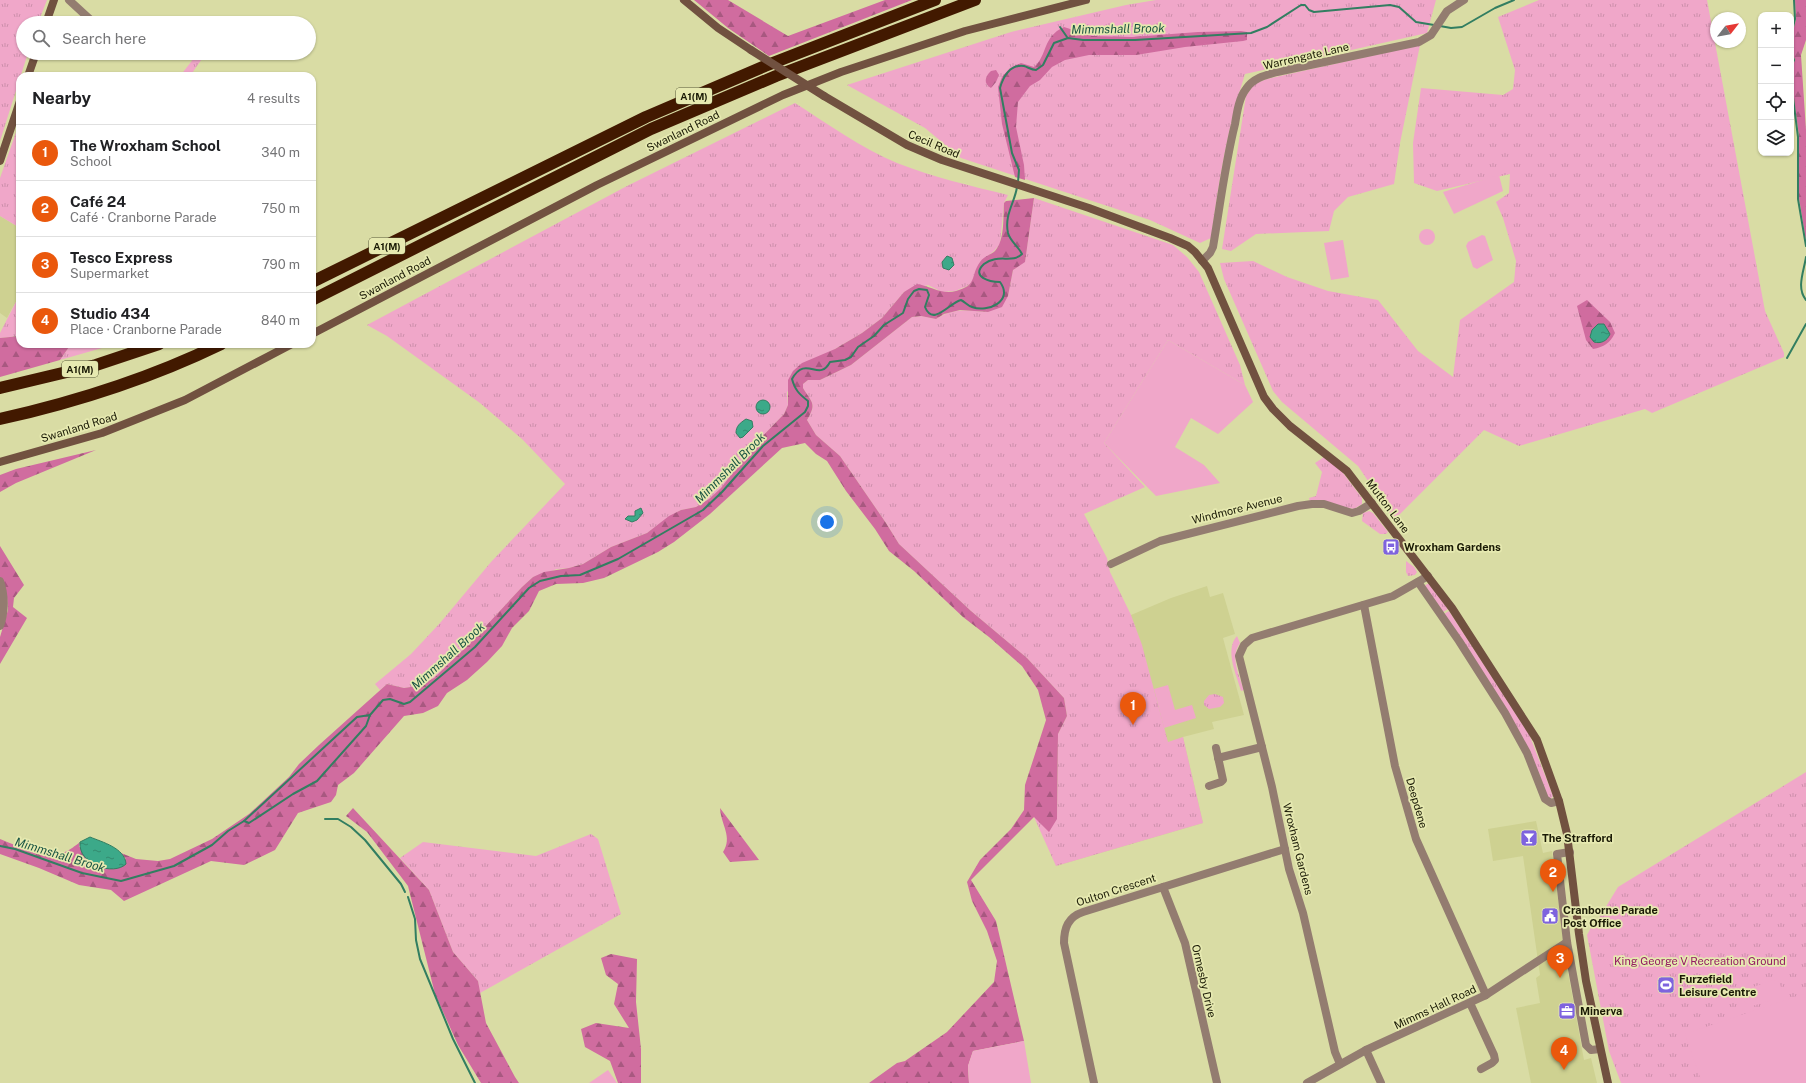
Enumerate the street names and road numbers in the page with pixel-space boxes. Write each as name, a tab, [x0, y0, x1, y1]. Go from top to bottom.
street label: Warrengate Lane	[1262, 40, 1350, 72]
road number: A1(M)	[676, 88, 712, 104]
street label: Swanland Road	[645, 108, 721, 154]
street label: Cecil Road	[907, 128, 961, 160]
road number: A1(M)	[369, 238, 405, 254]
street label: Swanland Road	[357, 254, 433, 302]
road number: A1(M)	[62, 361, 98, 377]
street label: Swanland Road	[39, 410, 119, 444]
street label: Mutton Lane	[1364, 477, 1412, 535]
street label: Windmore Avenue	[1191, 492, 1283, 526]
street label: Deepdene	[1404, 776, 1430, 830]
street label: Wroxham Gardens	[1281, 802, 1315, 897]
street label: Oulton Crescent	[1075, 871, 1157, 909]
street label: Ormesby Drive	[1190, 943, 1218, 1019]
street label: Mimms Hall Road	[1392, 983, 1478, 1031]

